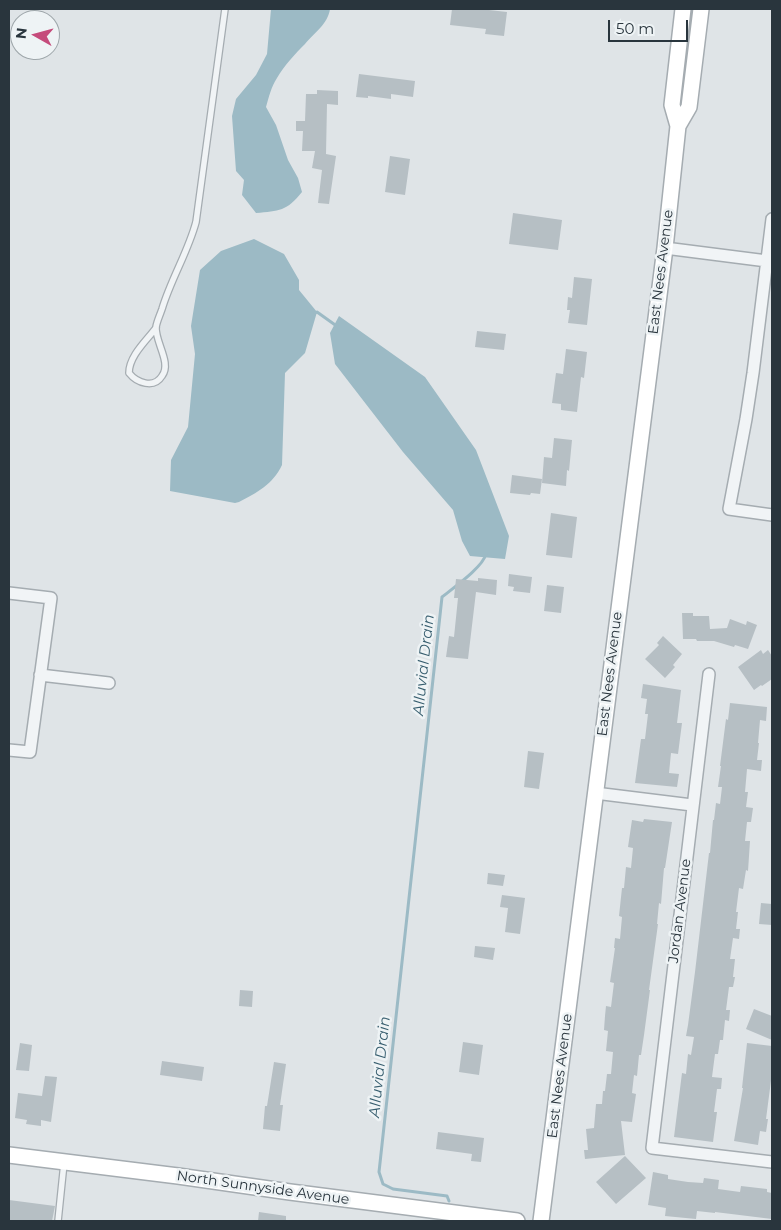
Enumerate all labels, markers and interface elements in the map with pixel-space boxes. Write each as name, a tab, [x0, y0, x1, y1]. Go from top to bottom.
north arrow	[10, 10, 60, 60]
scale bar	[611, 10, 691, 42]
text: 50 m	[616, 19, 654, 38]
text: N	[11, 27, 31, 40]
street label: East Nees Avenue	[645, 209, 677, 335]
street label: East Nees Avenue	[594, 611, 626, 737]
water label: Alluvial Drain	[410, 613, 438, 717]
street label: Jordan Avenue	[665, 858, 695, 964]
street label: East Nees Avenue	[544, 1013, 576, 1139]
water label: Alluvial Drain	[366, 1015, 394, 1119]
street label: North Sunnyside Avenue	[176, 1168, 350, 1208]

